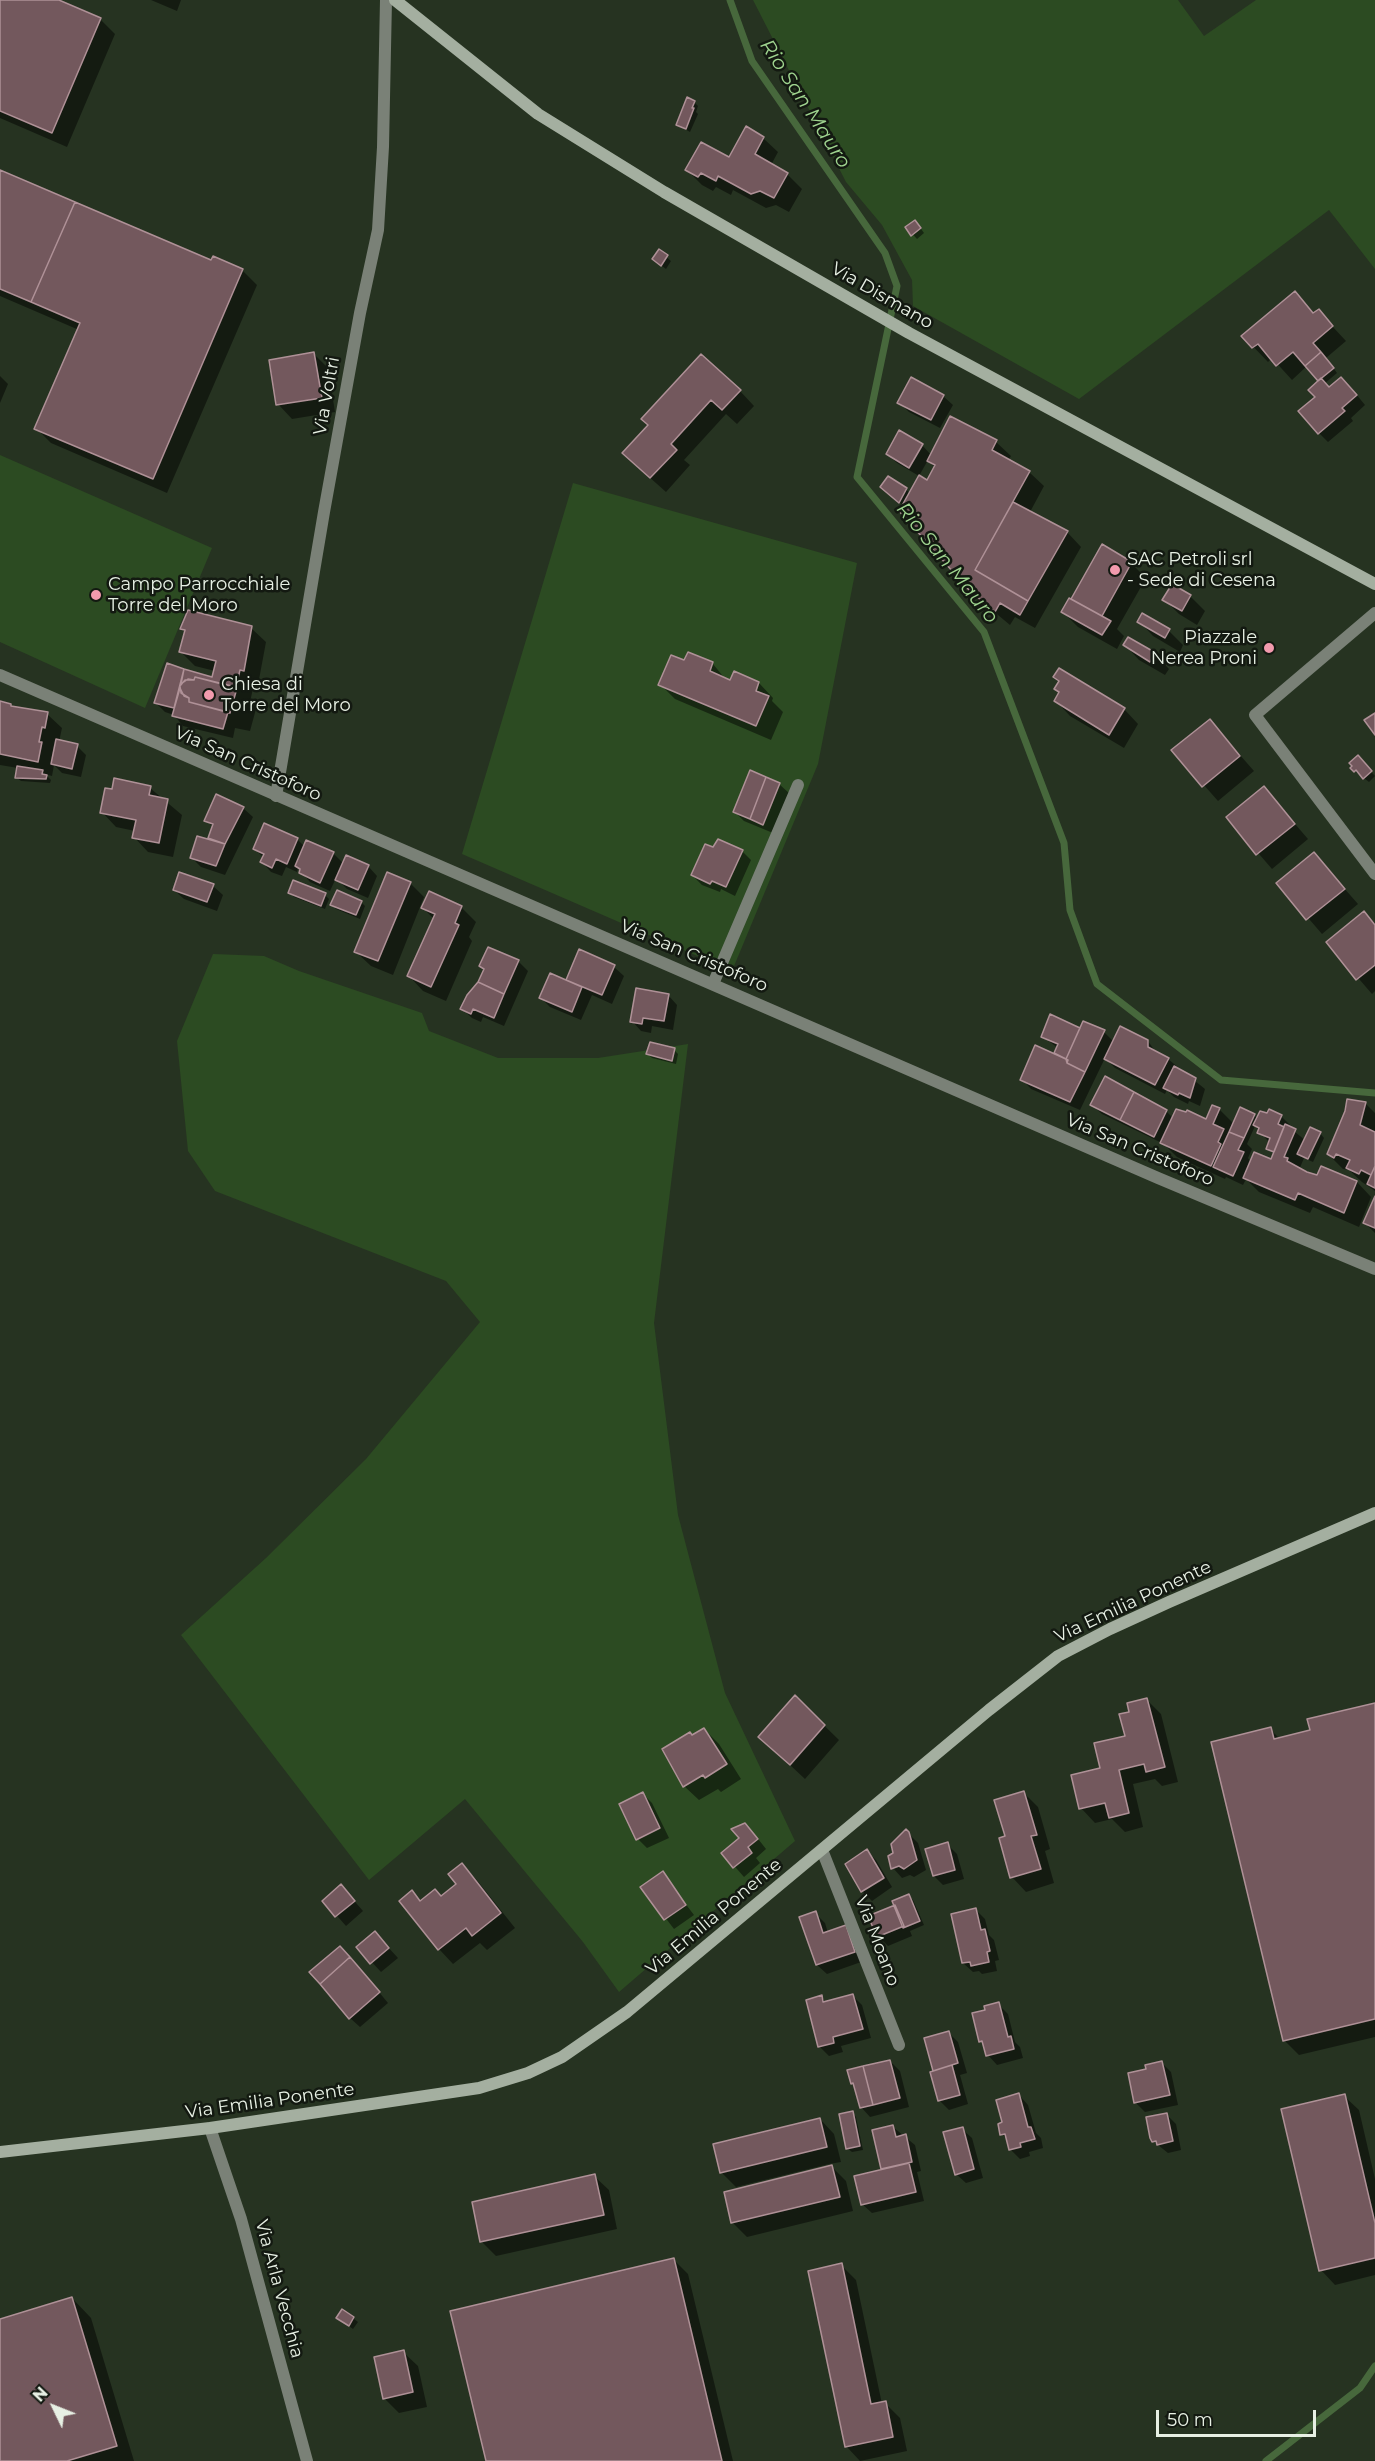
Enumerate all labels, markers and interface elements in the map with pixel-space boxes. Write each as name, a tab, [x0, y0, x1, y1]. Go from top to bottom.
water label: Rio San Mauro	[754, 35, 856, 173]
street label: Via Dismano	[827, 258, 937, 334]
street label: Via Voltri	[309, 355, 345, 437]
water label: Rio San Mauro	[891, 498, 1003, 628]
place label: SAC Petroli srl - Sede di Cesena	[1127, 549, 1276, 592]
marker: SAC Petroli srl - Sede di Cesena	[1108, 563, 1122, 577]
place label: Campo Parrocchiale Torre del Moro	[108, 574, 290, 616]
marker: Campo Parrocchiale Torre del Moro	[89, 588, 103, 602]
place label: Piazzale Nerea Proni	[1151, 627, 1257, 670]
marker: Piazzale Nerea Proni	[1262, 641, 1276, 655]
place label: Chiesa di Torre del Moro	[221, 674, 351, 716]
marker: Chiesa di Torre del Moro	[202, 688, 216, 702]
street label: Via San Cristoforo	[171, 722, 325, 806]
street label: Via San Cristoforo	[617, 915, 771, 997]
street label: Via San Cristoforo	[1063, 1109, 1217, 1191]
street label: Via Emilia Ponente	[1051, 1556, 1215, 1648]
street label: Via Emilia Ponente	[642, 1854, 786, 1980]
street label: Via Moano	[850, 1893, 904, 1989]
street label: Via Emilia Ponente	[184, 2078, 356, 2124]
street label: Via Arla Vecchia	[250, 2217, 308, 2361]
north arrow	[24, 2377, 84, 2437]
text: N	[29, 2383, 52, 2406]
scale bar	[1159, 2398, 1320, 2436]
text: 50 m	[1167, 2409, 1213, 2431]

